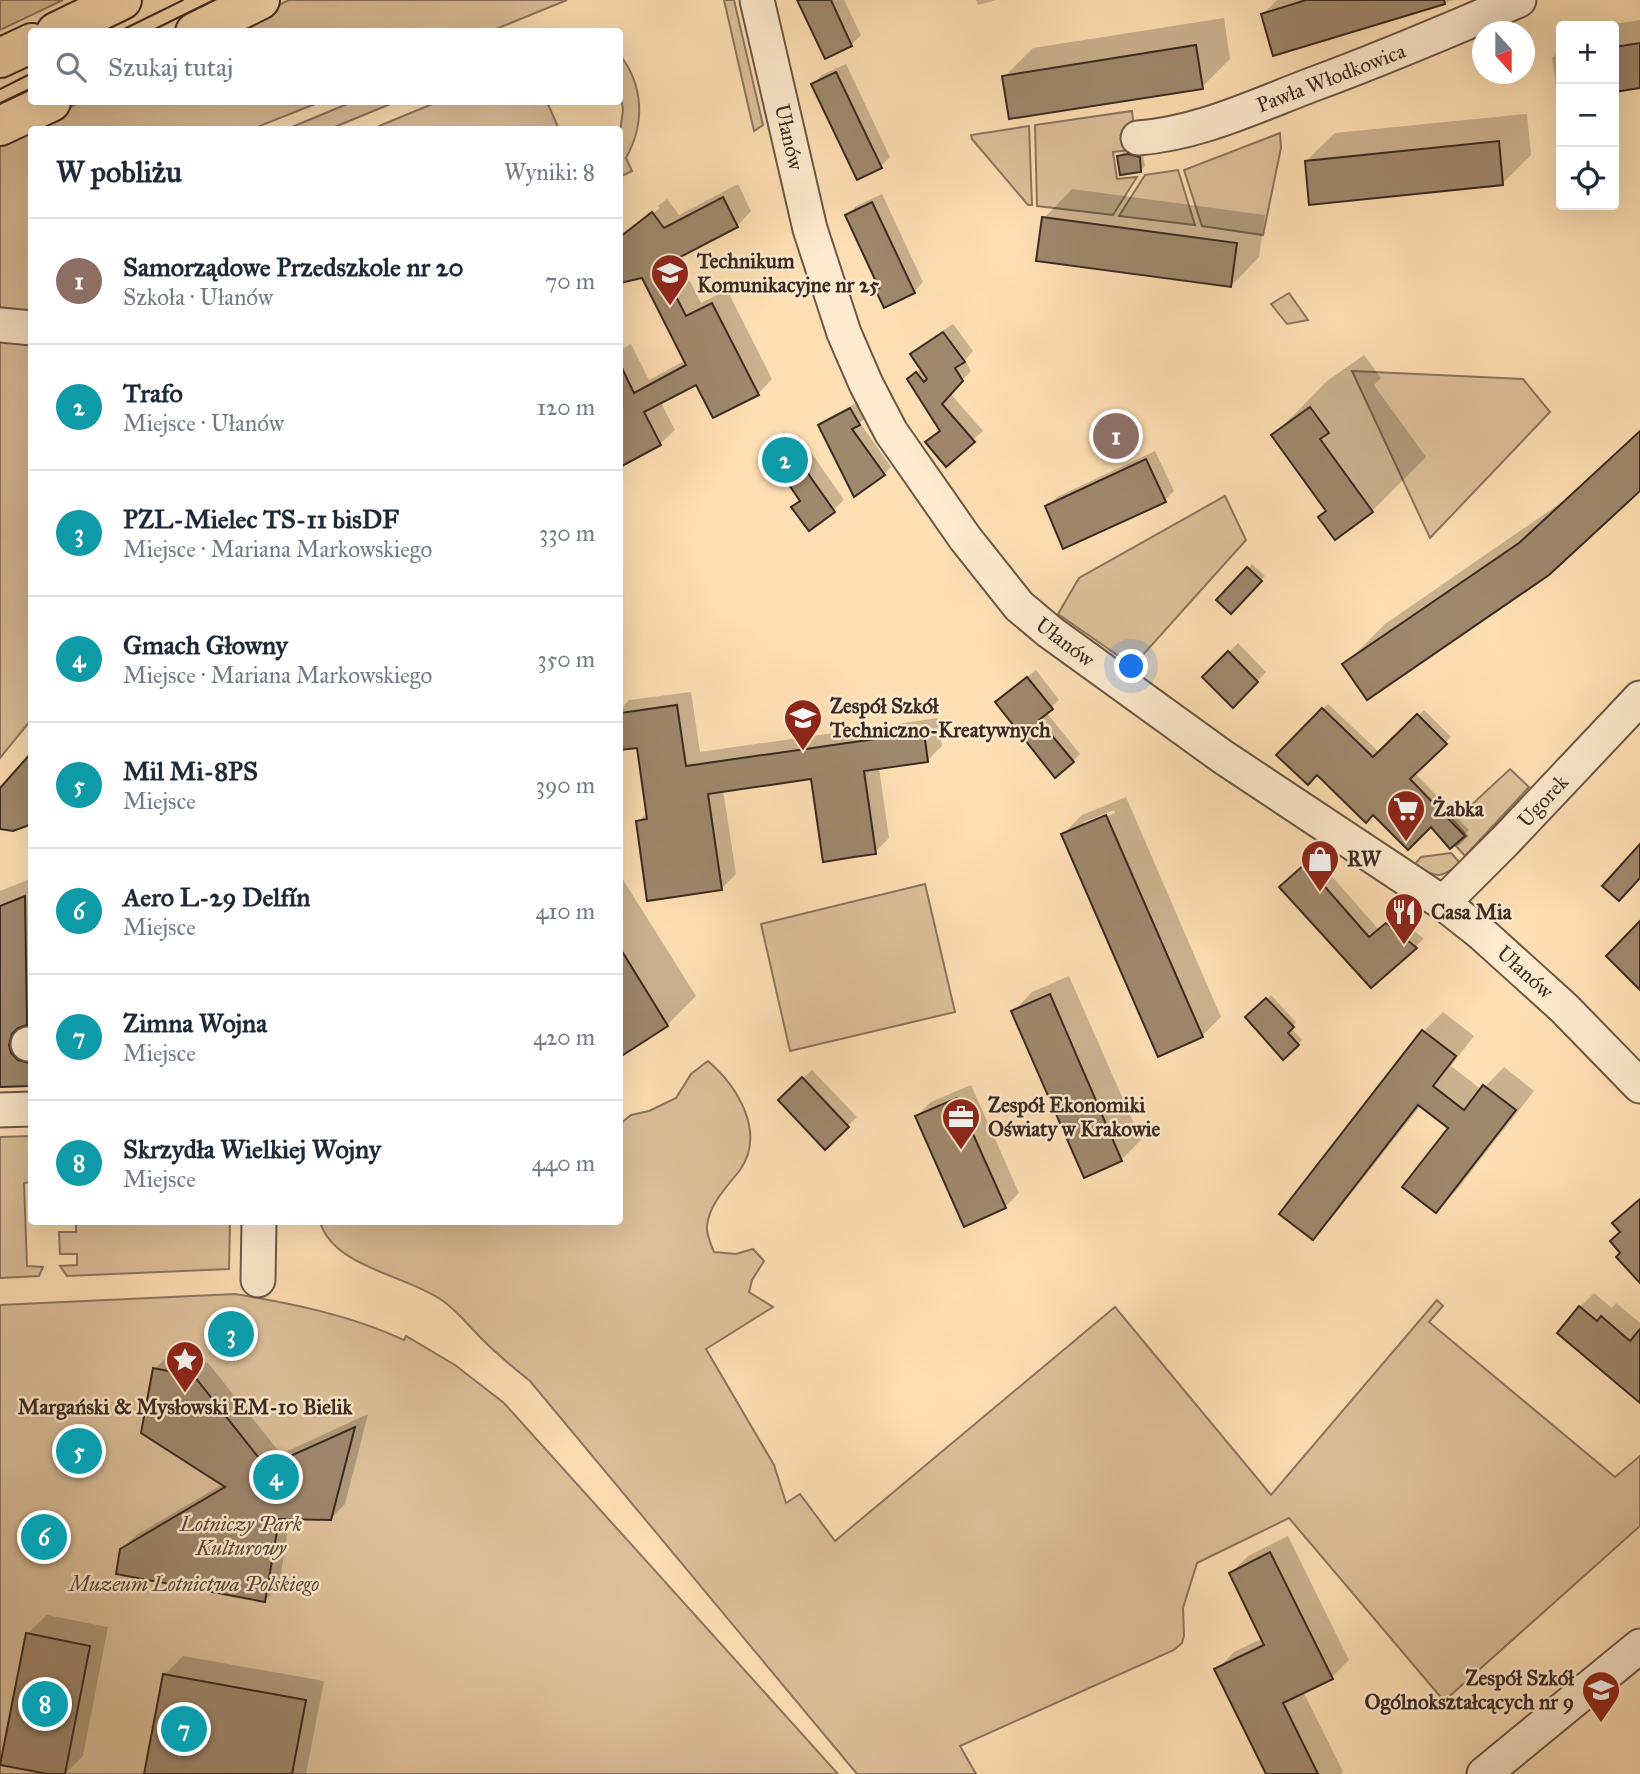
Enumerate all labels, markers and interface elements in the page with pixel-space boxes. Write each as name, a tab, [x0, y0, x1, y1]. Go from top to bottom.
north arrow	[1472, 21, 1535, 84]
map controls	[1556, 21, 1619, 210]
button: +	[1556, 21, 1619, 84]
search box	[28, 28, 623, 105]
street label: Pawła Włodkowica	[1253, 38, 1409, 118]
icon: search	[52, 48, 90, 86]
text: Szukaj tutaj	[108, 51, 233, 83]
button: −	[1556, 84, 1619, 147]
street label: Ułanów	[769, 101, 809, 173]
button: locate	[1556, 147, 1619, 210]
text: W pobliżu	[56, 154, 182, 190]
text: Wyniki: 8	[504, 158, 595, 186]
place label: Technikum Komunikacyjne nr 25	[696, 248, 879, 298]
text: Samorządowe Przedszkole nr 20	[123, 251, 464, 283]
school or university icon: Technikum Komunikacyjne nr 25	[649, 252, 691, 307]
text: 1	[74, 267, 84, 295]
text: 70 m	[545, 267, 595, 295]
text: Szkoła · Ułanów	[123, 283, 273, 311]
text: Trafo	[123, 377, 183, 409]
text: 2	[73, 393, 85, 421]
text: 120 m	[537, 393, 595, 421]
text: Miejsce · Ułanów	[123, 409, 284, 437]
pin: 1	[1093, 410, 1139, 462]
pin: 2	[762, 434, 808, 486]
text: PZL-Mielec TS-11 bisDF	[123, 503, 399, 535]
text: 3	[74, 519, 84, 547]
text: 330 m	[539, 519, 595, 547]
text: Miejsce · Mariana Markowskiego	[123, 535, 432, 563]
street label: Ułanów	[1030, 611, 1100, 673]
text: Gmach Głowny	[123, 629, 288, 661]
text: 4	[73, 645, 85, 673]
text: 350 m	[537, 645, 595, 673]
your location	[1114, 649, 1148, 683]
text: Miejsce · Mariana Markowskiego	[123, 661, 432, 689]
place label: Zespół Szkół Techniczno-Kreatywnych	[829, 693, 1051, 743]
school or university icon: Zespół Szkół Techniczno-Kreatywnych	[782, 697, 824, 752]
text: Mil Mi-8PS	[123, 755, 258, 787]
street label: Ugorek	[1512, 769, 1574, 833]
text: 5	[74, 771, 84, 799]
text: 390 m	[536, 771, 595, 799]
text: Miejsce	[123, 787, 196, 815]
supermarket icon: Żabka	[1385, 788, 1427, 843]
place label: Żabka	[1433, 795, 1485, 822]
shop icon: RW	[1299, 838, 1341, 893]
place label: RW	[1347, 846, 1382, 872]
text: Aero L-29 Delfín	[123, 881, 310, 913]
restaurant icon: Casa Mia	[1383, 891, 1425, 946]
text: 6	[73, 897, 85, 925]
text: 410 m	[536, 897, 595, 925]
place label: Casa Mia	[1431, 899, 1513, 925]
text: Miejsce	[123, 913, 196, 941]
street label: Ułanów	[1491, 940, 1559, 1004]
text: Zimna Wojna	[123, 1007, 267, 1039]
text: 7	[73, 1023, 85, 1051]
text: 420 m	[533, 1023, 595, 1051]
text: Miejsce	[123, 1039, 196, 1067]
place label: Zespół Ekonomiki Oświaty w Krakowie	[988, 1092, 1160, 1142]
office icon: Zespół Ekonomiki Oświaty w Krakowie	[940, 1096, 982, 1151]
text: Skrzydła Wielkiej Wojny	[123, 1133, 381, 1165]
text: 8	[73, 1149, 85, 1177]
text: 440 m	[532, 1149, 595, 1177]
text: Miejsce	[123, 1165, 196, 1193]
pin: 3	[208, 1308, 254, 1360]
place icon: Margański & Mysłowski EM-10 Bielik	[164, 1339, 206, 1394]
place label: Margański & Mysłowski EM-10 Bielik	[18, 1394, 353, 1420]
pin: 5	[56, 1425, 102, 1477]
pin: 4	[253, 1451, 299, 1503]
pin: 6	[21, 1511, 67, 1563]
park label: Lotniczy Park Kulturowy	[179, 1511, 303, 1561]
park label: Muzeum Lotnictwa Polskiego	[67, 1571, 319, 1597]
place label: Zespół Szkół Ogólnokształcących nr 9	[1364, 1665, 1575, 1715]
school or university icon: Zespół Szkół Ogólnokształcących nr 9	[1580, 1669, 1622, 1724]
pin: 8	[22, 1678, 68, 1730]
pin: 7	[161, 1703, 207, 1755]

